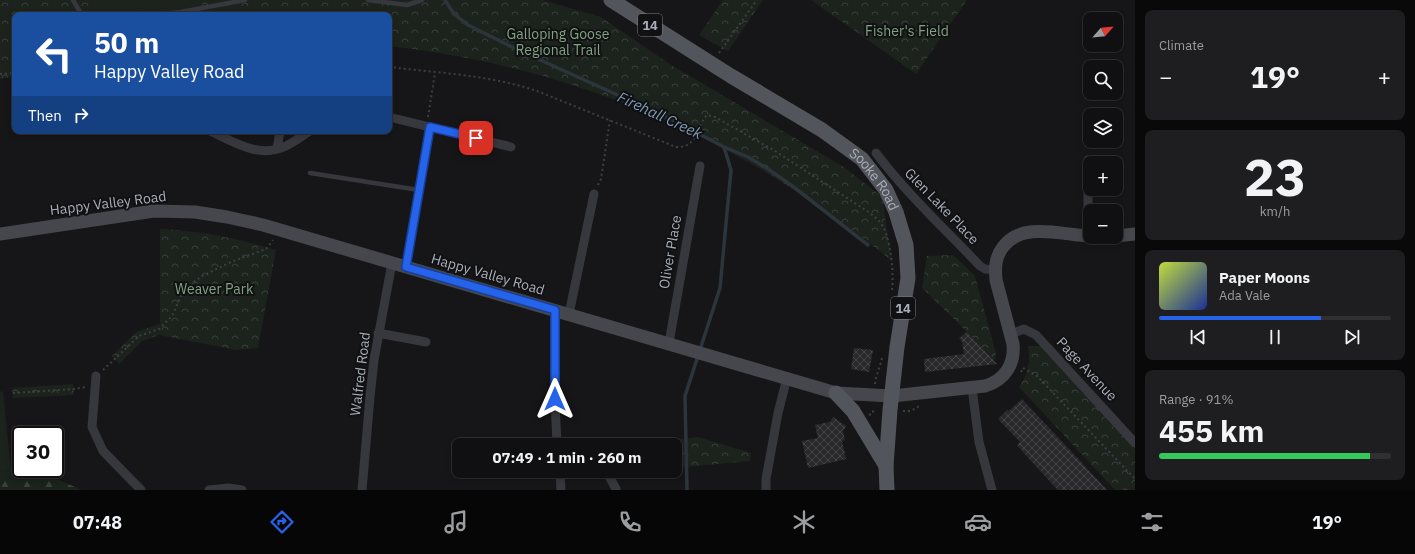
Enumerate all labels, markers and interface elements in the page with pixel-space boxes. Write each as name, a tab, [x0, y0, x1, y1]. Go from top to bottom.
north arrow	[1083, 12, 1123, 52]
map controls	[1083, 12, 1123, 244]
road number: 14	[638, 14, 662, 36]
park label: Fisher's Field	[865, 22, 949, 40]
text: 50 m	[94, 24, 159, 61]
park label: Galloping Goose Regional Trail	[507, 25, 610, 59]
icon: left	[28, 28, 80, 80]
text: Climate	[1159, 37, 1204, 54]
text: 19°	[1250, 57, 1300, 96]
text: Happy Valley Road	[94, 60, 245, 83]
button: search	[1083, 60, 1123, 100]
text: −	[1159, 62, 1172, 91]
text: +	[1378, 62, 1391, 91]
water label: Firehall Creek	[615, 87, 706, 143]
icon: right	[70, 104, 92, 126]
text: Then	[28, 106, 62, 125]
button: layers	[1083, 108, 1123, 148]
pin	[459, 121, 493, 155]
icon: arrive	[465, 127, 487, 149]
text: 23	[1244, 143, 1306, 210]
street label: Sooke Road	[846, 144, 903, 213]
button: +	[1083, 156, 1123, 196]
street label: Glen Lake Place	[901, 164, 983, 248]
street label: Happy Valley Road	[49, 187, 167, 219]
text: km/h	[1260, 203, 1290, 220]
button: −	[1083, 204, 1123, 244]
street label: Oliver Place	[655, 213, 685, 290]
street label: Happy Valley Road	[429, 249, 547, 299]
text: Paper Moons	[1219, 268, 1310, 287]
park label: Weaver Park	[175, 280, 254, 298]
text: Ada Vale	[1219, 287, 1270, 304]
road number: 14	[891, 297, 915, 319]
icon: previous	[1187, 326, 1209, 348]
icon: pause	[1264, 326, 1286, 348]
icon: next	[1341, 326, 1363, 348]
street label: Walfred Road	[346, 331, 374, 417]
street label: Page Avenue	[1053, 333, 1121, 405]
position arrow	[534, 378, 576, 420]
text: Range · 91%	[1159, 391, 1233, 408]
text: 455 km	[1159, 411, 1264, 450]
speed limit sign: 30	[12, 426, 64, 478]
text: 07:49 · 1 min · 260 m	[493, 448, 641, 467]
icon: directions	[268, 508, 296, 536]
icon: music	[442, 508, 470, 536]
icon: phone	[616, 508, 644, 536]
icon: climate	[790, 508, 818, 536]
icon: car	[964, 508, 992, 536]
icon: filters	[1138, 508, 1166, 536]
text: 07:48	[73, 511, 122, 534]
text: 19°	[1312, 511, 1342, 534]

